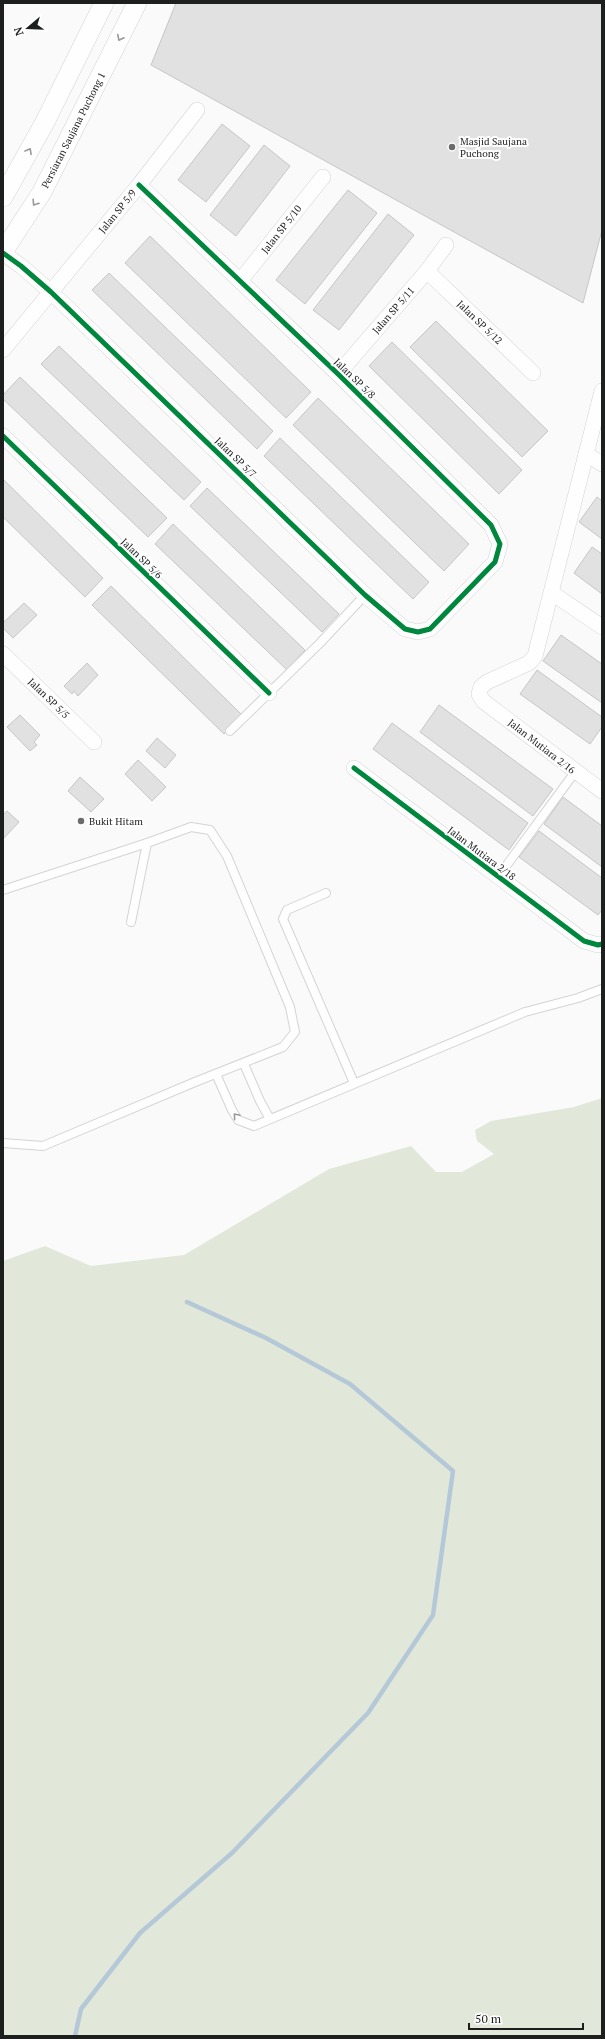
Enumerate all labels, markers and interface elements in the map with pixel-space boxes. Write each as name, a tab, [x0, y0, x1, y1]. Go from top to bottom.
north arrow	[8, 8, 48, 48]
text: N	[10, 24, 27, 37]
one-way arrow	[117, 34, 124, 41]
street label: Persiaran Saujana Puchong 1	[39, 70, 108, 190]
place label: Masjid Saujana Puchong	[460, 135, 527, 160]
marker: Masjid Saujana Puchong	[447, 142, 457, 152]
one-way arrow	[24, 148, 31, 155]
street label: Jalan SP 5/9	[96, 187, 139, 236]
one-way arrow	[33, 199, 40, 206]
street label: Jalan SP 5/10	[258, 202, 304, 256]
street label: Jalan SP 5/11	[369, 284, 417, 337]
street label: Jalan SP 5/12	[454, 298, 505, 347]
street label: Jalan SP 5/8	[331, 355, 378, 401]
street label: Jalan SP 5/7	[212, 434, 259, 480]
street label: Jalan SP 5/6	[118, 535, 166, 582]
street label: Jalan SP 5/5	[25, 675, 72, 721]
street label: Jalan Mutiara 2/16	[505, 716, 578, 777]
place label: Bukit Hitam	[89, 815, 143, 828]
marker: Bukit Hitam	[76, 816, 86, 826]
street label: Jalan Mutiara 2/18	[445, 824, 518, 883]
one-way arrow	[234, 1113, 241, 1121]
scale bar	[469, 2005, 583, 2031]
text: 50 m	[475, 2011, 502, 2026]

